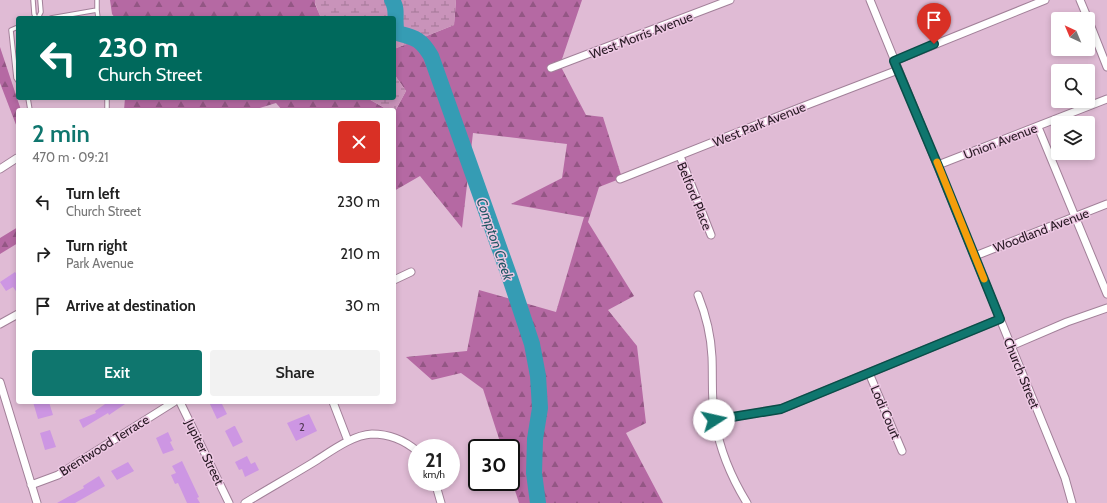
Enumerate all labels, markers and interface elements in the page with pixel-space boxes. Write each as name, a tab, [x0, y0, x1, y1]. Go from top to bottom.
pin	[917, 3, 951, 44]
street label: West Morris Avenue	[587, 8, 695, 62]
icon: arrive	[923, 9, 945, 31]
north arrow	[1051, 12, 1095, 56]
map controls	[1051, 12, 1095, 160]
text: 230 m	[98, 30, 178, 64]
icon: left	[32, 32, 84, 84]
text: Church Street	[98, 64, 202, 86]
button: search	[1051, 64, 1095, 108]
street label: West Park Avenue	[710, 98, 808, 150]
button: layers	[1051, 116, 1095, 160]
text: 2 min	[32, 119, 90, 148]
street label: Union Avenue	[961, 119, 1039, 162]
button: close	[338, 121, 380, 163]
text: 470 m · 09:21	[32, 149, 109, 165]
street label: Belford Place	[674, 160, 716, 233]
text: Turn left	[66, 185, 120, 203]
icon: left	[32, 191, 54, 213]
text: 230 m	[337, 193, 380, 211]
water label: Compton Creek	[473, 196, 518, 283]
text: Church Street	[66, 203, 141, 219]
street label: Woodland Avenue	[991, 204, 1091, 256]
text: Turn right	[66, 237, 127, 255]
icon: right	[32, 243, 54, 265]
text: 210 m	[340, 245, 380, 263]
text: Park Avenue	[66, 255, 134, 271]
icon: arrive	[32, 295, 54, 317]
text: Arrive at destination	[66, 297, 196, 315]
text: 30 m	[345, 297, 380, 315]
street label: Church Street	[1001, 335, 1044, 411]
button: Exit	[32, 350, 202, 396]
button: Share	[210, 350, 380, 396]
street label: Lodi Court	[868, 383, 905, 442]
position arrow	[693, 399, 735, 441]
street label: Brentwood Terrace	[56, 411, 152, 479]
street label: Jupiter Street	[182, 415, 228, 488]
house number: 2	[299, 420, 305, 434]
speed limit sign: 30	[468, 439, 520, 491]
text: 21	[425, 448, 443, 472]
text: km/h	[423, 468, 445, 481]

